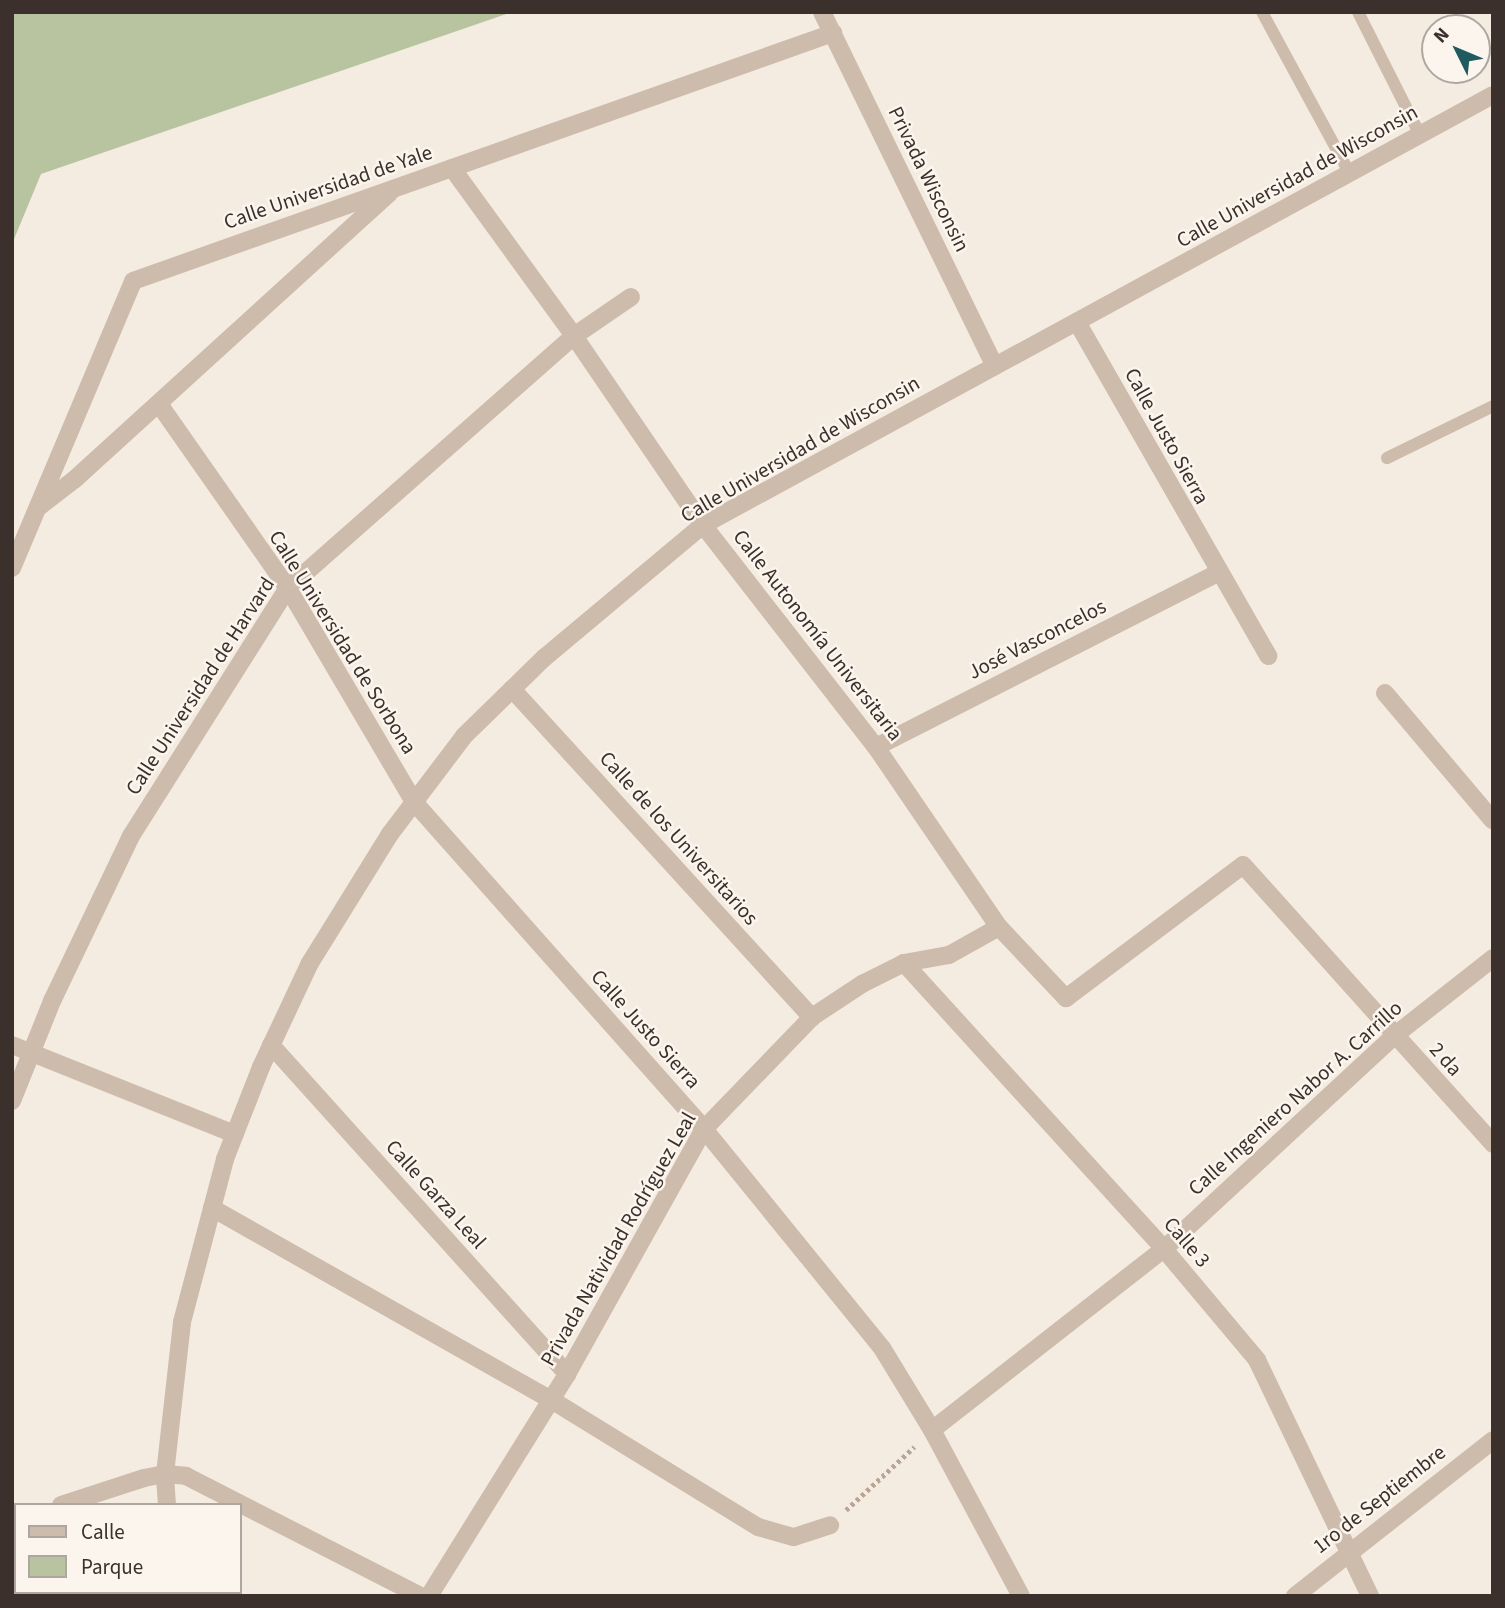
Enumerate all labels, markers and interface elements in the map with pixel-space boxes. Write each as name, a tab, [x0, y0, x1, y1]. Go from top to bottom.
north arrow	[1421, 14, 1491, 84]
text: N	[1428, 22, 1456, 50]
street label: Calle Universidad de Wisconsin	[1172, 99, 1422, 253]
street label: Privada Wisconsin	[883, 102, 975, 256]
street label: Calle Universidad de Yale	[220, 139, 436, 235]
street label: Calle Justo Sierra	[1119, 364, 1215, 508]
street label: Calle Universidad de Wisconsin	[676, 370, 924, 528]
street label: Calle Autonomía Universitaria	[728, 524, 908, 746]
street label: Calle Universidad de Sorbona	[264, 526, 422, 758]
street label: Calle Universidad de Harvard	[120, 572, 280, 800]
street label: José Vasconcelos	[964, 593, 1110, 685]
street label: Calle de los Universitarios	[594, 746, 764, 930]
street label: Calle Justo Sierra	[586, 964, 706, 1094]
street label: Calle Ingeniero Nabor A. Carrillo	[1183, 995, 1407, 1201]
street label: 2 da	[1424, 1037, 1468, 1081]
street label: Privada Natividad Rodríguez Leal	[535, 1108, 701, 1370]
street label: Calle Garza Leal	[380, 1134, 492, 1254]
street label: Calle 3	[1158, 1212, 1216, 1272]
street label: 1ro de Septiembre	[1308, 1439, 1450, 1559]
legend	[14, 1503, 242, 1594]
text: Calle	[81, 1517, 125, 1547]
text: Parque	[81, 1552, 143, 1582]

